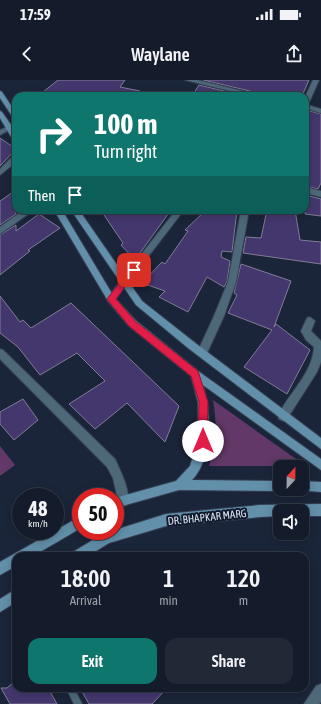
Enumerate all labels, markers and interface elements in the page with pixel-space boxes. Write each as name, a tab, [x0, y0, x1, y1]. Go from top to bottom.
text: 17:59	[20, 6, 51, 23]
icon: back	[16, 43, 38, 65]
icon: share	[283, 43, 305, 65]
text: Waylane	[131, 44, 190, 65]
icon: right	[28, 108, 80, 160]
text: 100 m	[94, 108, 157, 140]
text: Turn right	[94, 141, 157, 162]
icon: arrive	[64, 184, 86, 206]
text: Then	[28, 187, 56, 204]
pin	[117, 253, 151, 287]
icon: arrive	[123, 259, 145, 281]
position arrow	[182, 420, 224, 462]
north arrow	[273, 460, 309, 496]
map controls	[273, 460, 309, 540]
speed limit sign: 50	[72, 488, 124, 540]
text: 48	[29, 497, 47, 520]
button: sound	[273, 504, 309, 540]
street label: DR. BHAPKAR MARG	[167, 507, 247, 527]
text: km/h	[28, 518, 48, 529]
text: 18:00	[61, 565, 111, 592]
text: 1	[163, 565, 174, 592]
text: 120	[227, 565, 260, 592]
text: Arrival	[70, 593, 101, 608]
text: min	[159, 593, 178, 608]
text: m	[239, 593, 248, 608]
button: Exit	[28, 638, 157, 684]
button: Share	[165, 638, 293, 684]

